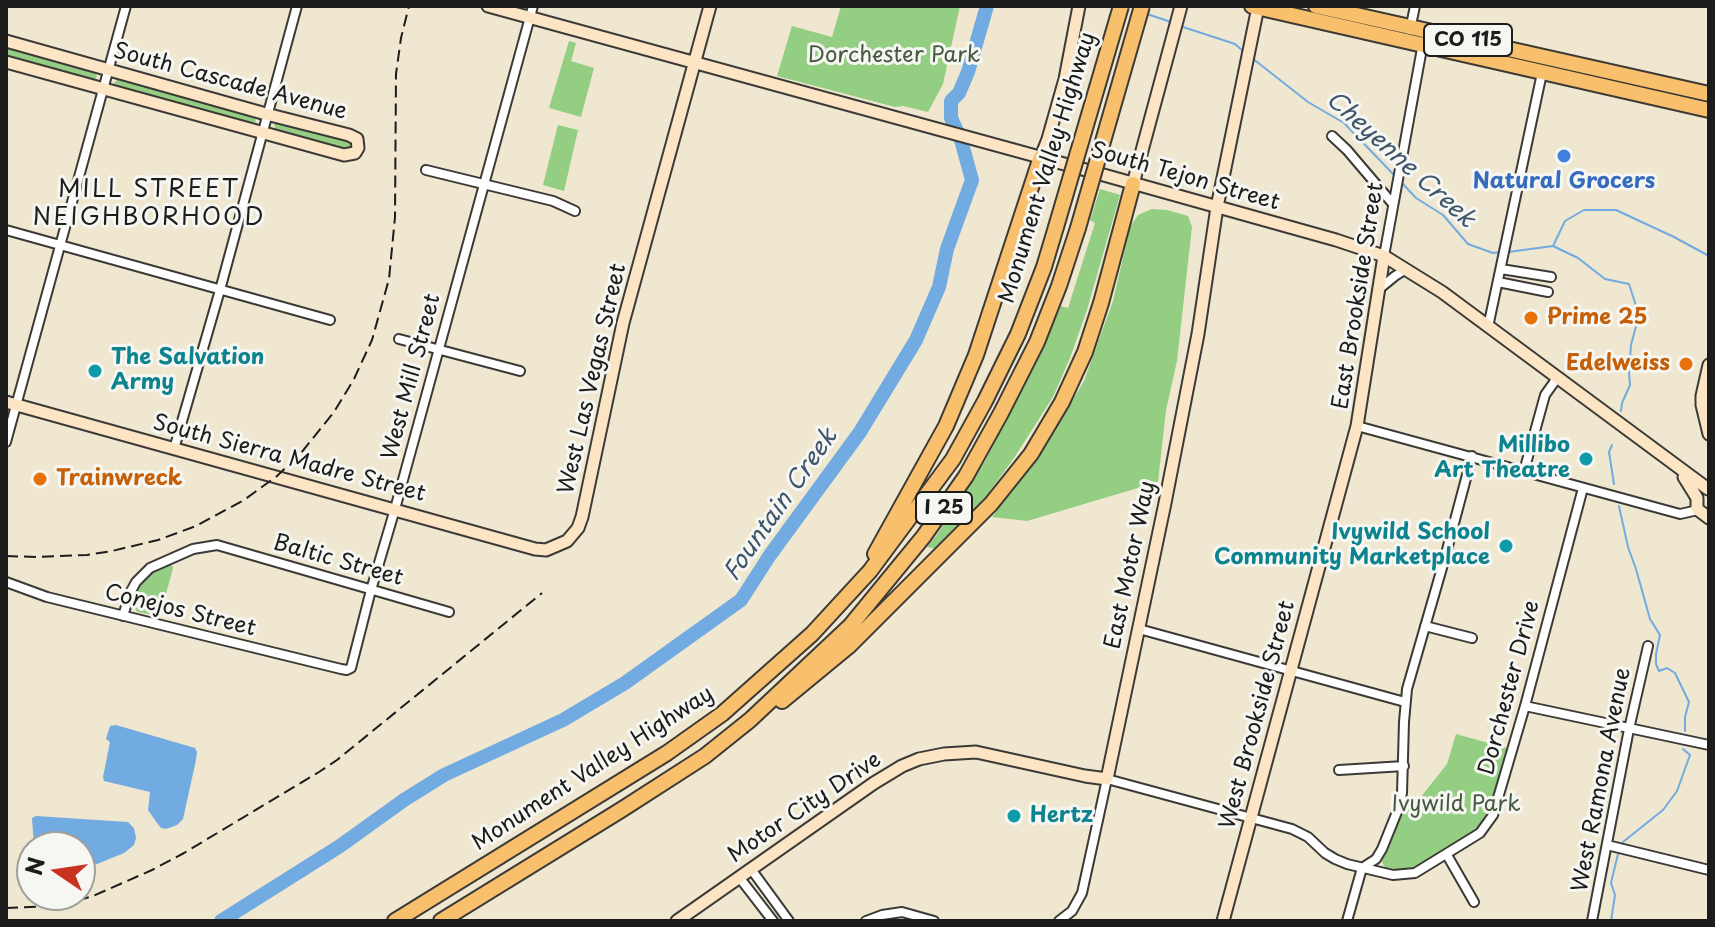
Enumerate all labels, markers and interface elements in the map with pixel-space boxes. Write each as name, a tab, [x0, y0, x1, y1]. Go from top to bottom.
road number: CO 115	[1424, 24, 1512, 56]
street label: Monument Valley Highway	[994, 29, 1102, 307]
street label: South Cascade Avenue	[110, 38, 350, 126]
park label: Dorchester Park	[808, 43, 980, 69]
water label: Cheyenne Creek	[1320, 86, 1480, 234]
street label: South Tejon Street	[1088, 137, 1282, 217]
marker: Natural Grocers	[1555, 147, 1573, 165]
place label: Natural Grocers	[1473, 169, 1655, 195]
district label: MILL STREET NEIGHBORHOOD	[33, 176, 265, 232]
street label: East Brookside Street	[1328, 181, 1390, 411]
street label: West Las Vegas Street	[554, 261, 632, 497]
street label: West Mill Street	[377, 291, 447, 463]
place label: Prime 25	[1547, 305, 1648, 331]
marker: Prime 25	[1522, 309, 1540, 327]
place label: The Salvation Army	[111, 345, 264, 396]
place label: Edelweiss	[1566, 351, 1670, 377]
marker: Edelweiss	[1677, 355, 1695, 373]
marker: The Salvation Army	[86, 362, 104, 380]
street label: South Sierra Madre Street	[150, 410, 428, 508]
water label: Fountain Creek	[718, 424, 844, 586]
place label: Millibo Art Theatre	[1435, 433, 1570, 484]
marker: Millibo Art Theatre	[1577, 450, 1595, 468]
place label: Trainwreck	[56, 466, 183, 492]
marker: Trainwreck	[31, 470, 49, 488]
street label: East Motor Way	[1100, 479, 1162, 651]
road number: I 25	[916, 492, 972, 524]
place label: Ivywild School Community Marketplace	[1214, 520, 1490, 572]
street label: Baltic Street	[270, 530, 406, 592]
marker: Ivywild School Community Marketplace	[1497, 537, 1515, 555]
street label: Conejos Street	[102, 579, 258, 643]
street label: West Brookside Street	[1215, 598, 1301, 832]
street label: Dorchester Drive	[1474, 598, 1546, 778]
street label: West Ramona Avenue	[1567, 666, 1637, 894]
street label: Monument Valley Highway	[468, 681, 718, 857]
street label: Motor City Drive	[723, 747, 887, 869]
park label: Ivywild Park	[1391, 792, 1521, 818]
place label: Hertz	[1030, 803, 1093, 829]
marker: Hertz	[1005, 807, 1023, 825]
north arrow	[16, 831, 96, 911]
text: N	[16, 854, 52, 878]

